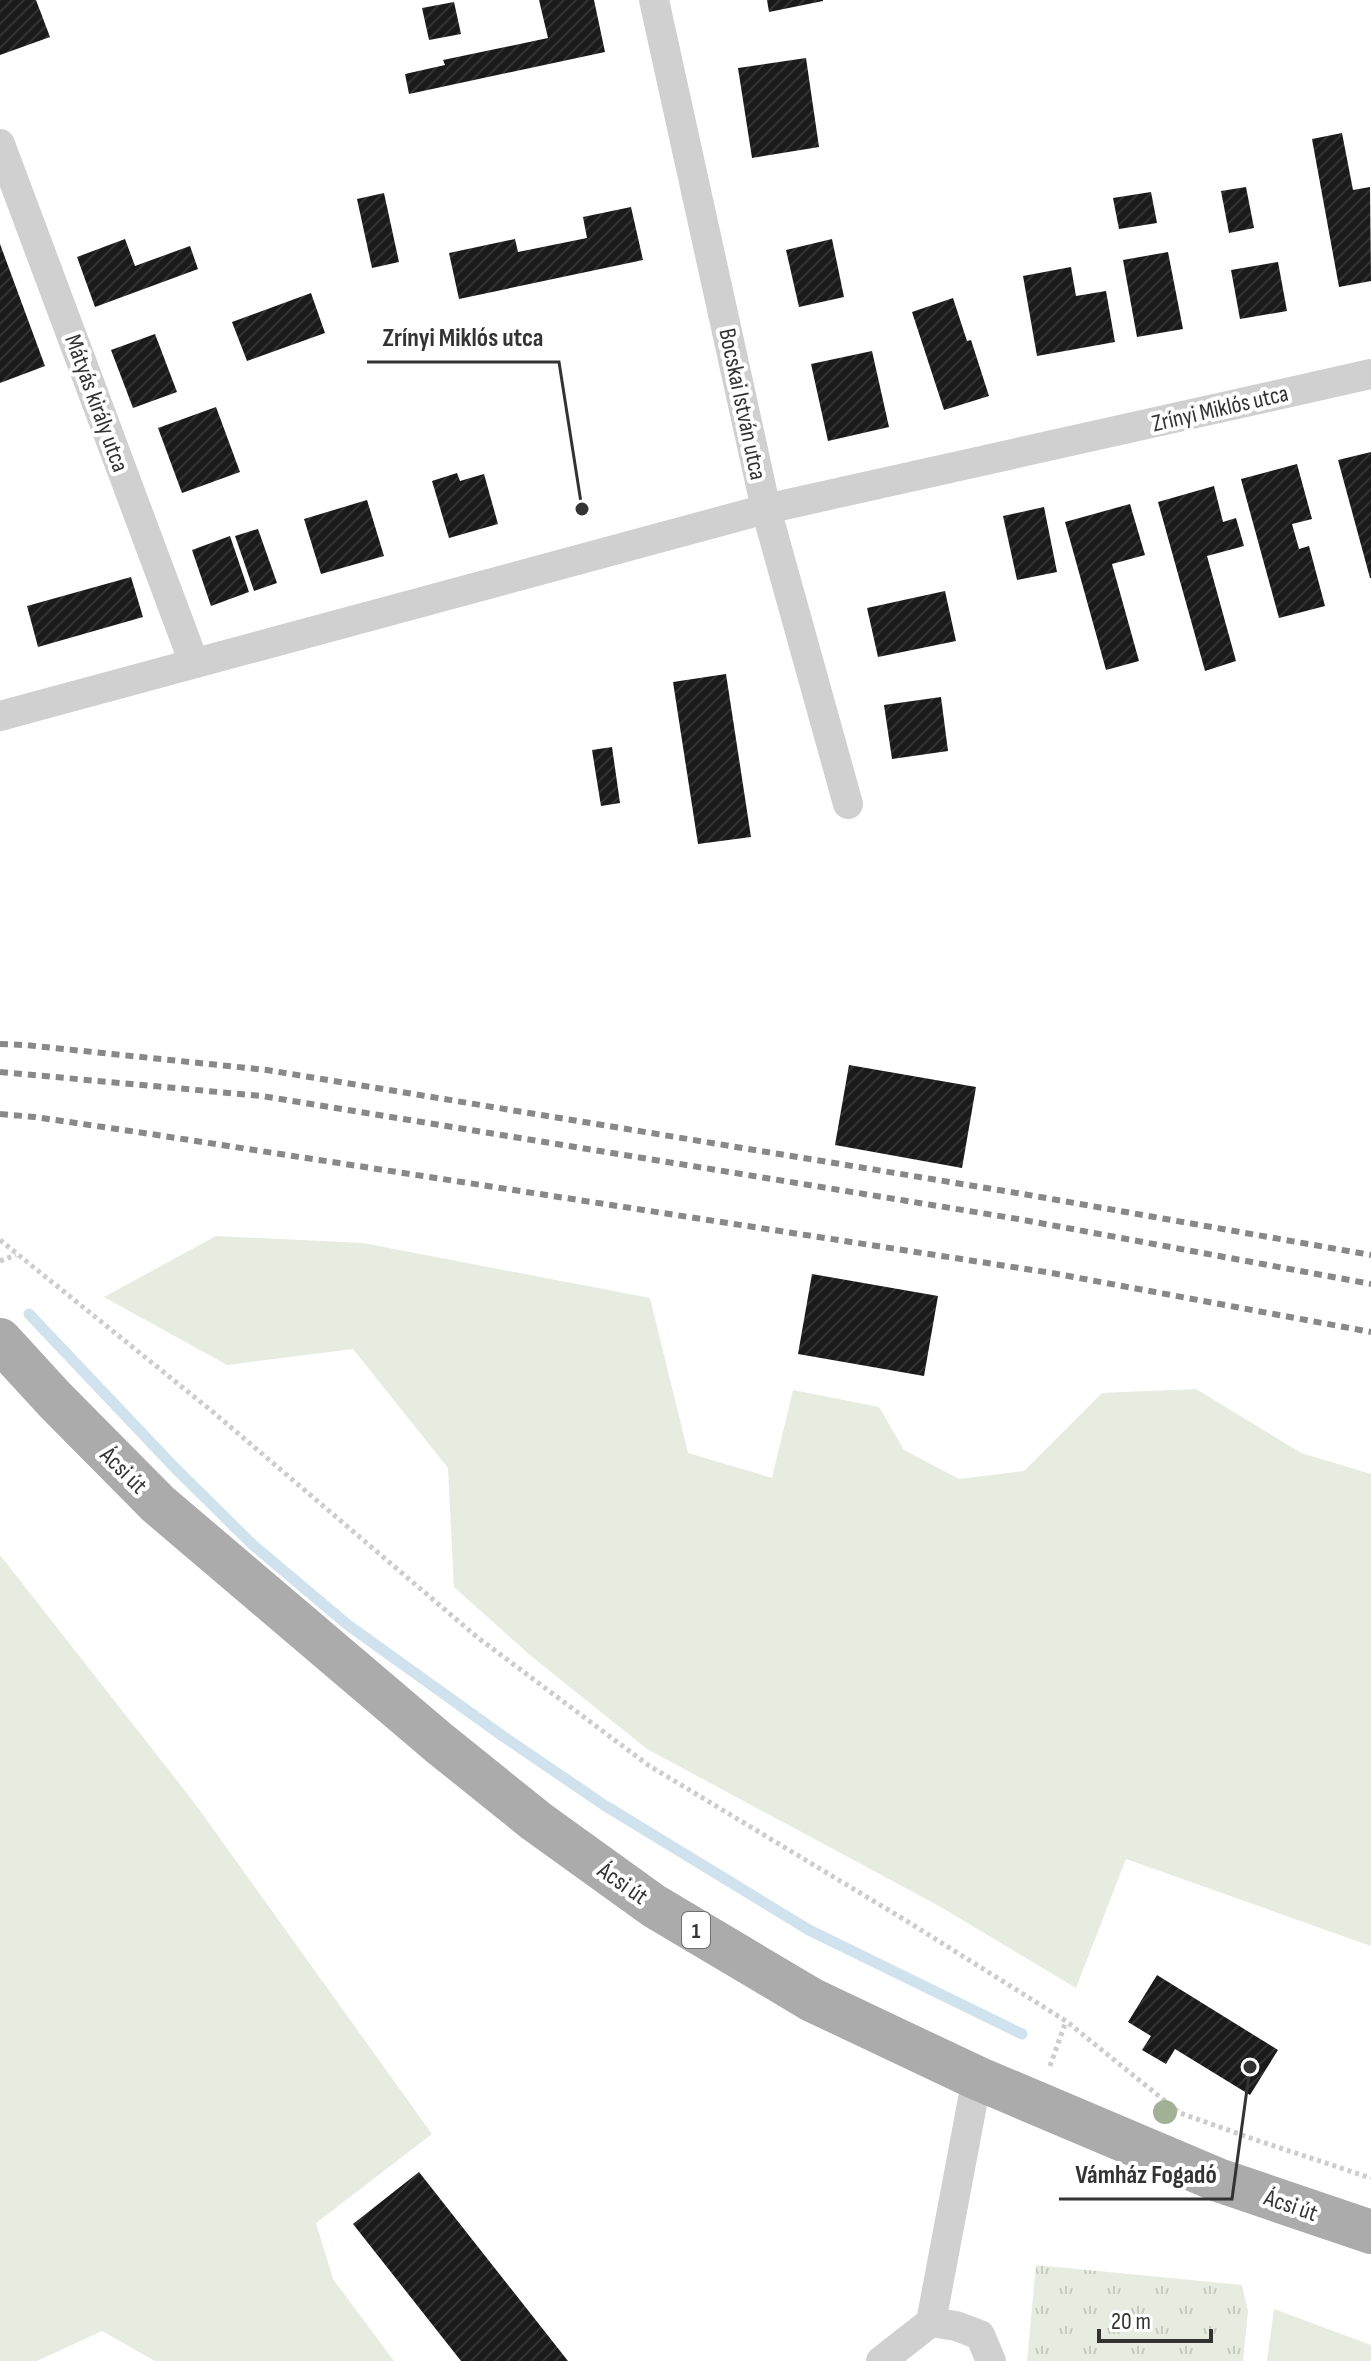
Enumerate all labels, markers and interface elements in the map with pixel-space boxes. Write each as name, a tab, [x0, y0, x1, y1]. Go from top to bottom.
callout: Zrínyi Miklós utca	[367, 312, 559, 362]
text: Zrínyi Miklós utca	[383, 323, 543, 354]
street label: Bocskai István utca	[712, 326, 773, 483]
street label: Mátyás király utca	[58, 331, 135, 476]
street label: Zrínyi Miklós utca	[1149, 379, 1291, 438]
street label: Ácsi út	[93, 1440, 153, 1500]
street label: Ácsi út	[591, 1855, 653, 1911]
road number: 1	[682, 1912, 710, 1948]
callout: Vámház Fogadó	[1059, 2149, 1232, 2199]
text: Vámház Fogadó	[1075, 2160, 1217, 2191]
street label: Ácsi út	[1259, 2183, 1321, 2228]
scale bar	[1099, 2293, 1211, 2343]
text: 20 m	[1111, 2307, 1151, 2336]

